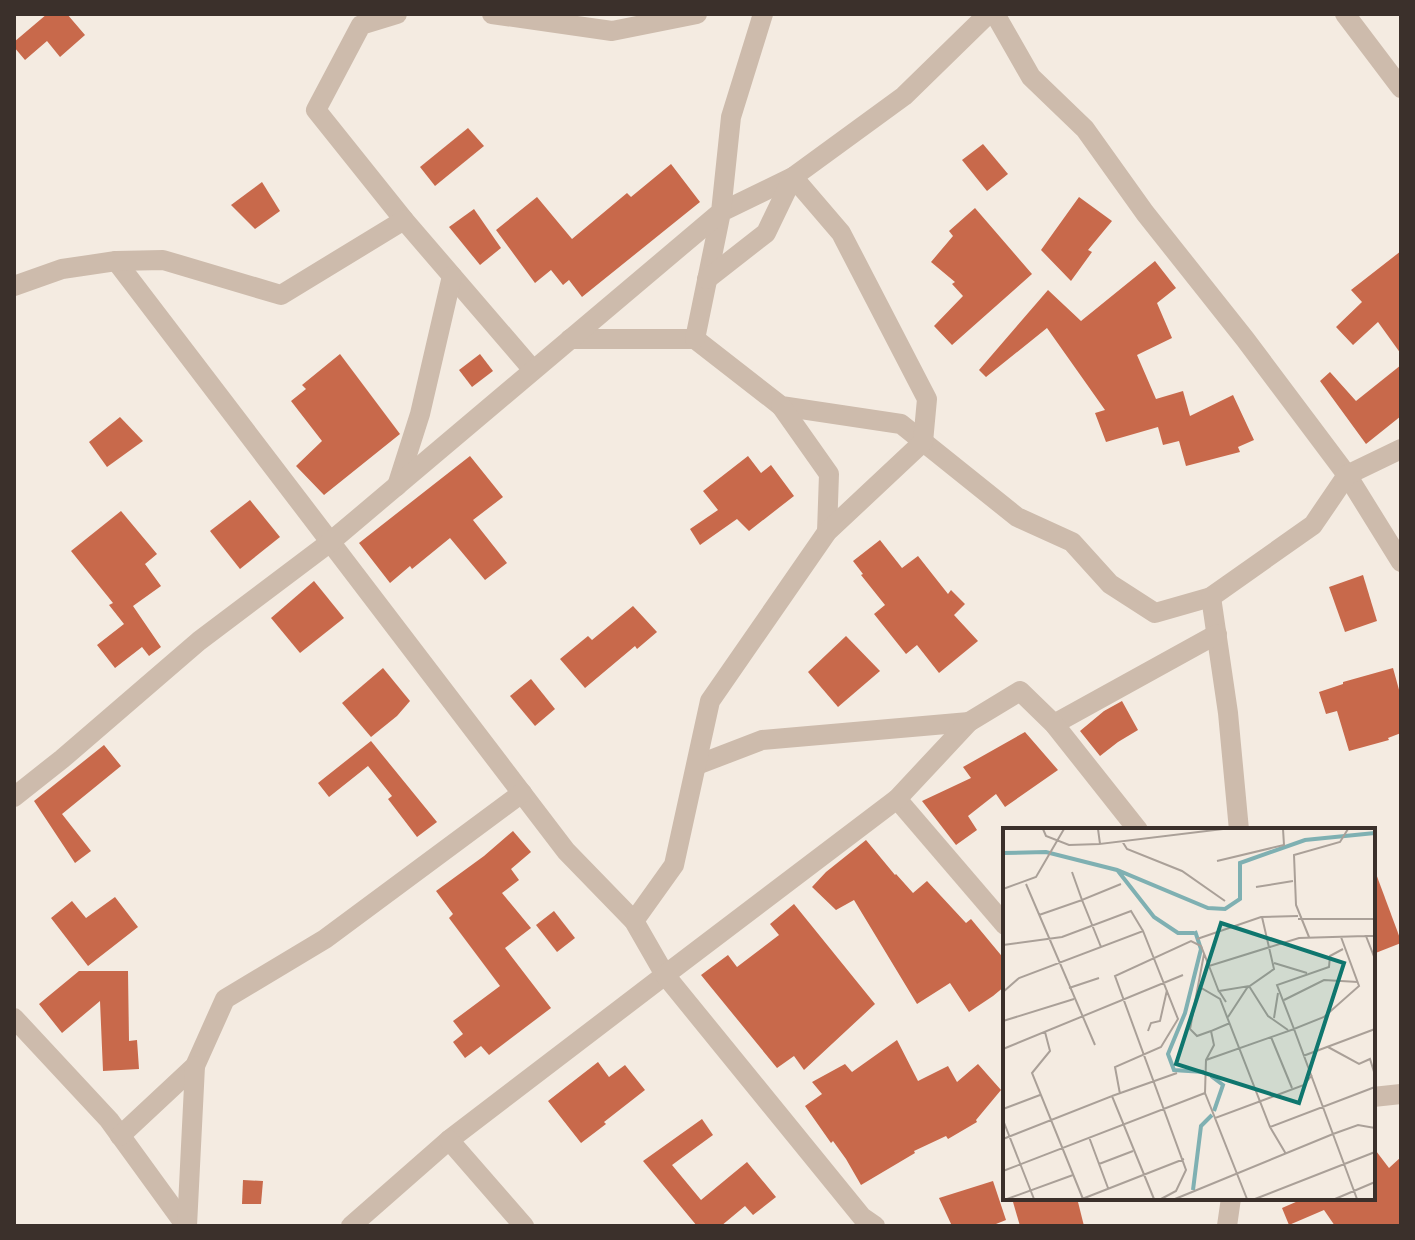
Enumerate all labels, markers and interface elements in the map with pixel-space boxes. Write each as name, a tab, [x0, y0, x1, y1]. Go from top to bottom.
inset map	[1003, 828, 1375, 1200]

